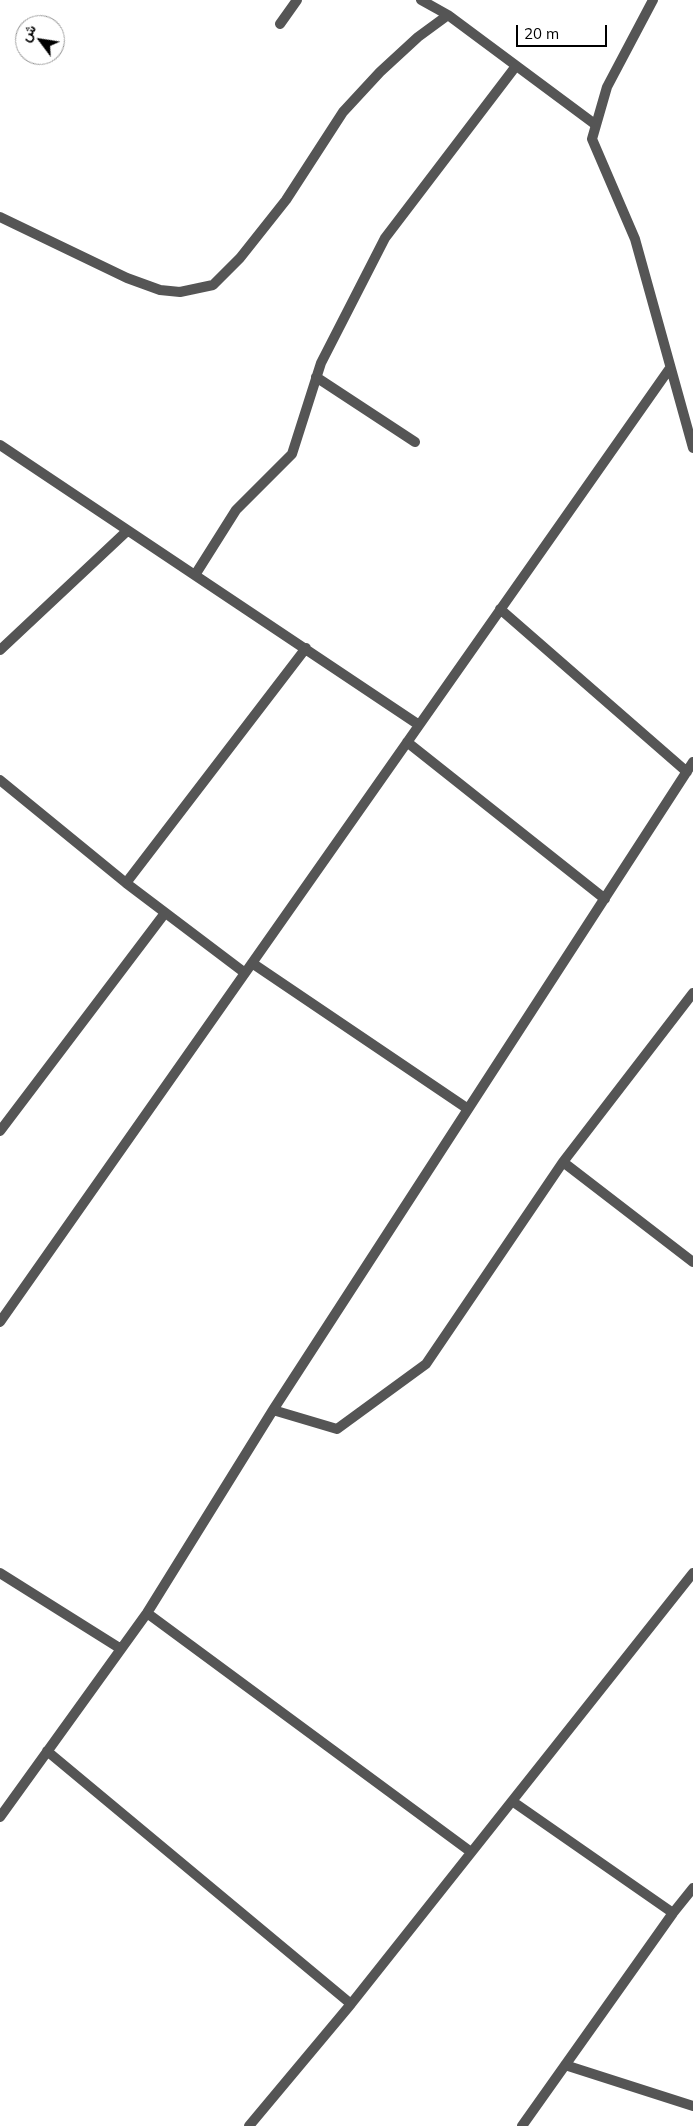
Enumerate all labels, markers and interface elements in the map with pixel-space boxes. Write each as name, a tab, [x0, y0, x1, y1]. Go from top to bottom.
north arrow	[15, 15, 65, 65]
scale bar	[518, 15, 609, 47]
text: ش	[16, 21, 40, 45]
text: 20 m	[524, 24, 559, 43]

